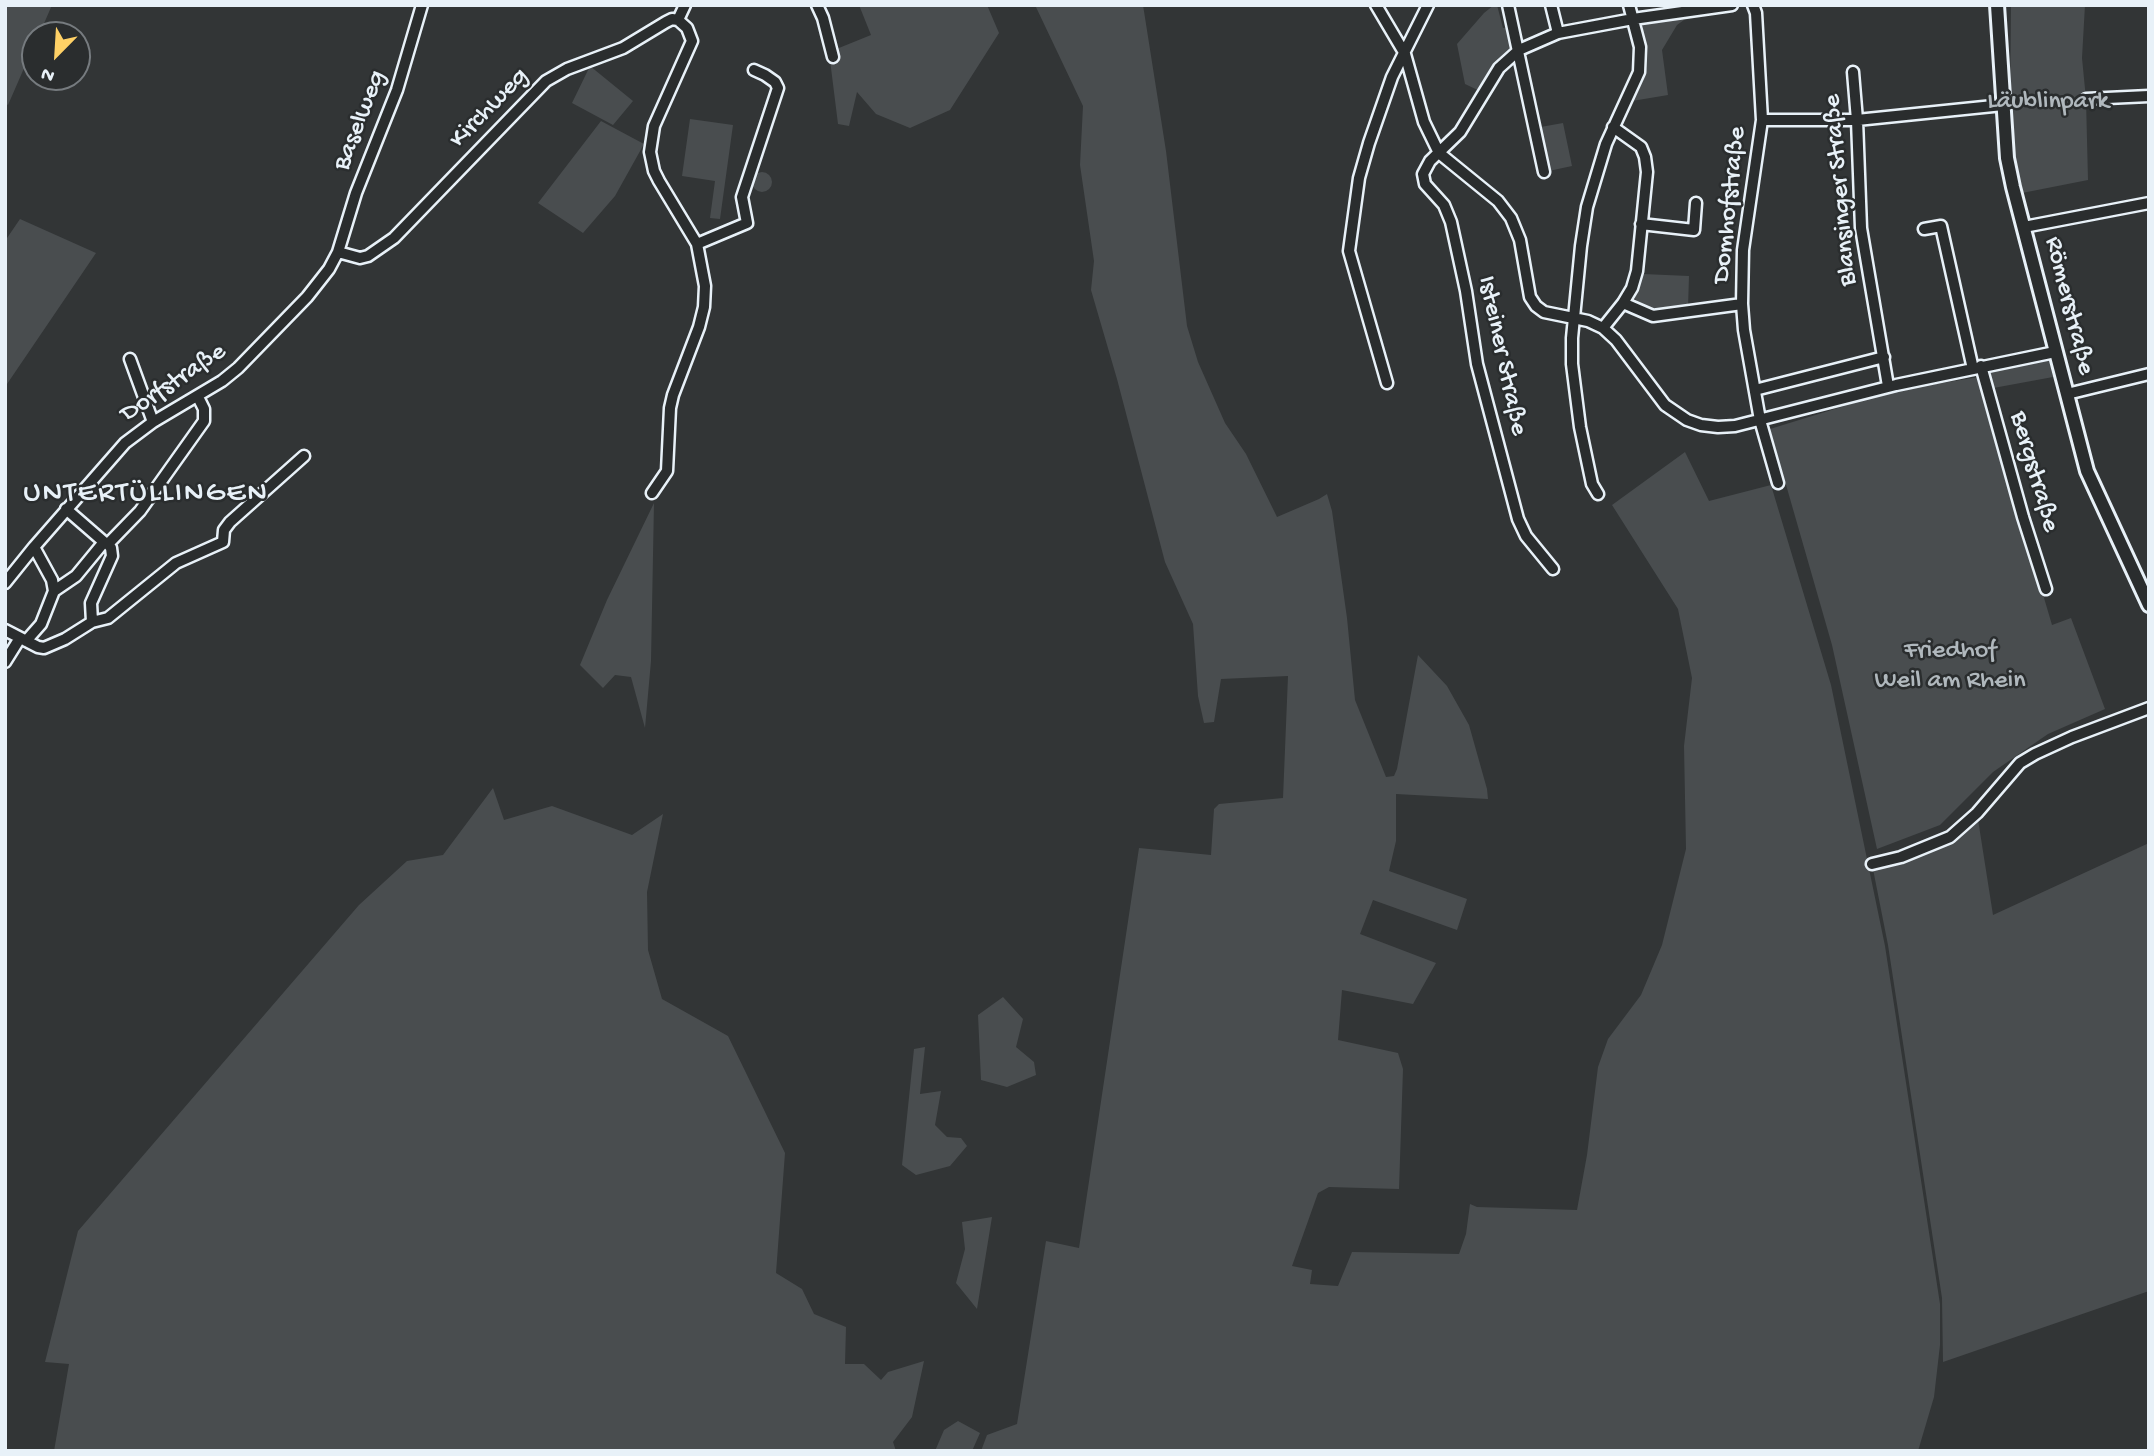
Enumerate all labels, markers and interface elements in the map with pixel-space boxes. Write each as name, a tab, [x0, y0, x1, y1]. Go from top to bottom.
north arrow	[21, 21, 91, 91]
text: N	[38, 61, 58, 87]
street label: Kirchweg	[444, 62, 536, 156]
street label: Baselweg	[328, 66, 394, 176]
park label: Läublinpark	[1987, 87, 2109, 119]
street label: Blansinger Straße	[1818, 93, 1866, 287]
street label: Domhofstraße	[1707, 125, 1755, 285]
street label: Römerstraße	[2036, 234, 2100, 378]
street label: Isteiner Straße	[1469, 273, 1533, 439]
street label: Dorfstraße	[115, 337, 233, 431]
street label: Bergstraße	[2001, 408, 2065, 536]
district label: UNTERTÜLLINGEN	[25, 477, 267, 513]
park label: Friedhof Weil am Rhein	[1874, 636, 2026, 698]

